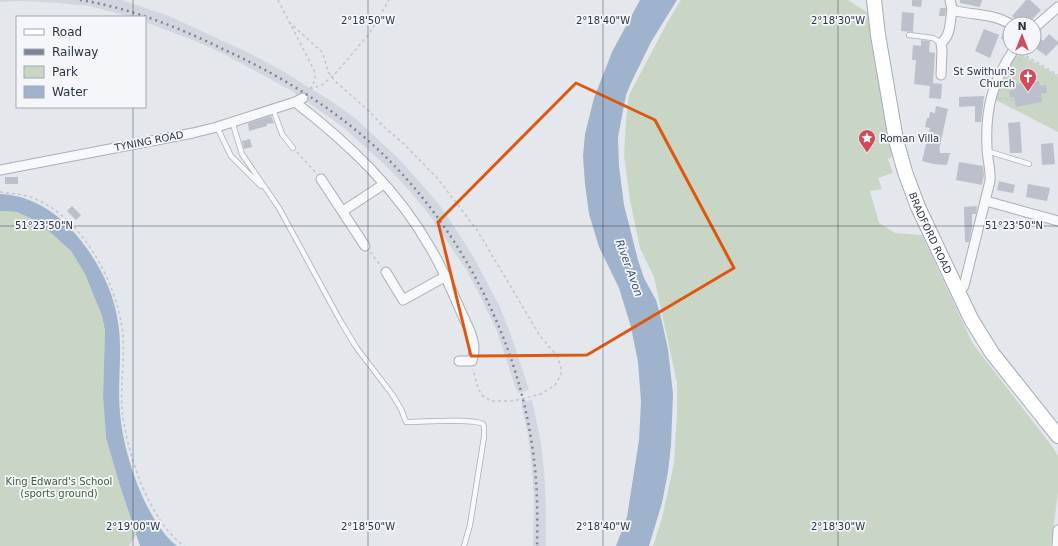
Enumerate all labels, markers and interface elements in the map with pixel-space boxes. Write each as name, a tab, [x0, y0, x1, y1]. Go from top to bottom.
text: 2°18'50"W	[341, 15, 395, 26]
text: 2°18'40"W	[576, 15, 630, 26]
text: 2°18'30"W	[811, 15, 865, 26]
legend	[16, 16, 146, 108]
north arrow	[1002, 16, 1042, 56]
text: N	[1017, 20, 1027, 33]
text: Road	[52, 25, 82, 39]
text: Railway	[52, 45, 98, 59]
text: Park	[52, 65, 78, 79]
place label: St Swithun's Church	[953, 66, 1015, 89]
church icon: St Swithun's Church	[1018, 67, 1038, 92]
text: Water	[52, 85, 88, 99]
place icon: Roman Villa	[857, 128, 877, 153]
street label: TYNING ROAD	[112, 129, 185, 153]
place label: Roman Villa	[880, 133, 939, 144]
street label: BRADFORD ROAD	[907, 190, 954, 276]
text: 51°23'50"N	[15, 220, 73, 231]
text: 51°23'50"N	[985, 220, 1043, 231]
water label: River Avon	[613, 238, 645, 298]
park label: King Edward's School (sports ground)	[6, 476, 112, 499]
text: 2°19'00"W	[106, 521, 160, 532]
text: 2°18'50"W	[341, 521, 395, 532]
text: 2°18'40"W	[576, 521, 630, 532]
text: 2°18'30"W	[811, 521, 865, 532]

